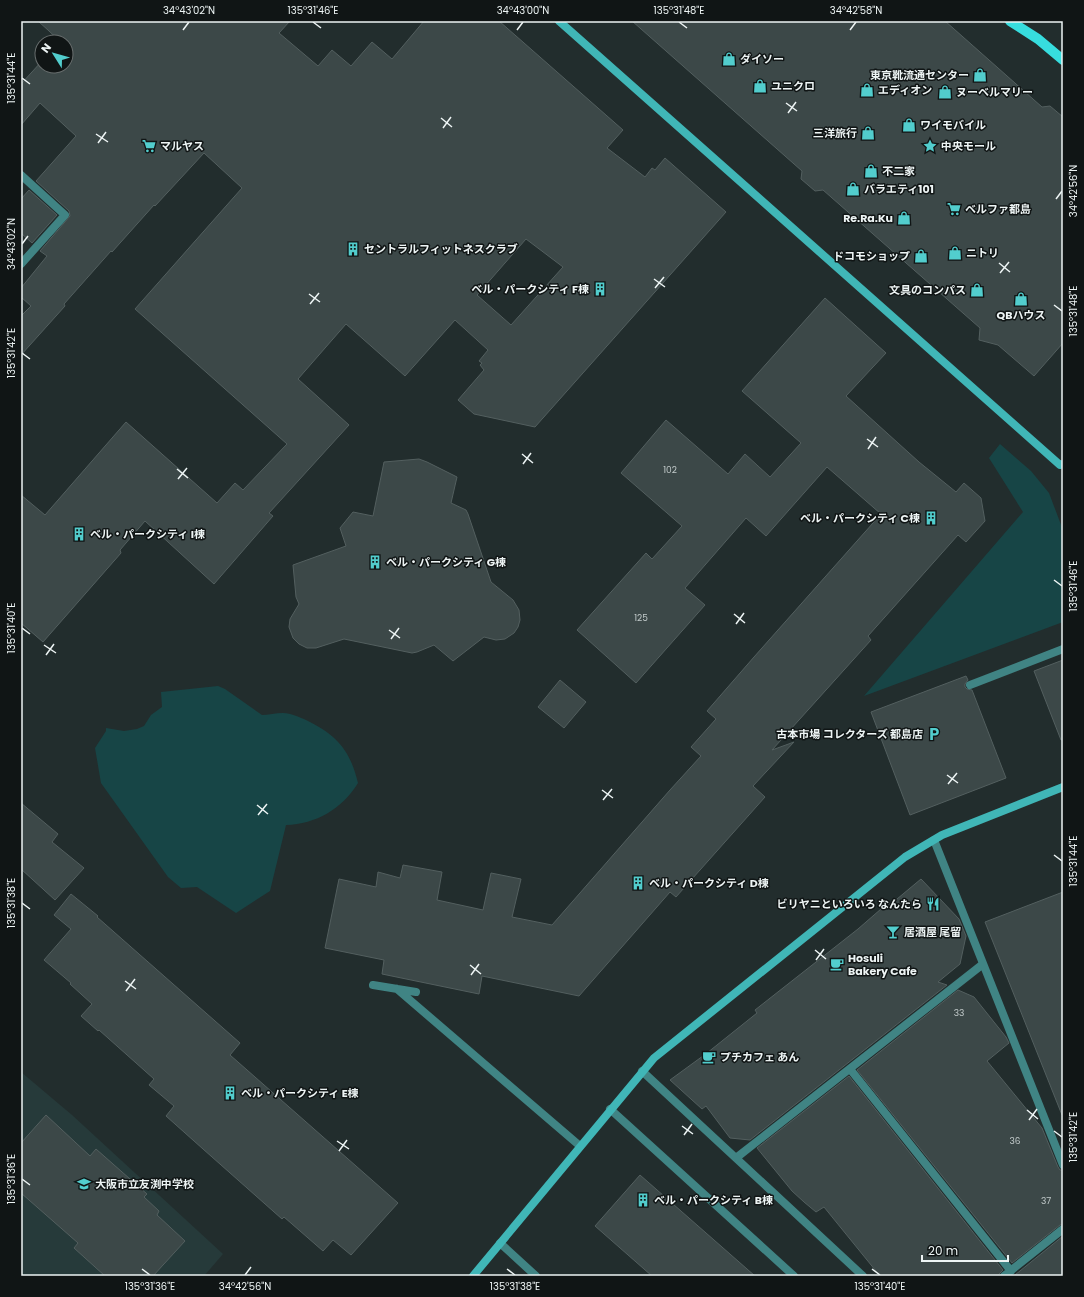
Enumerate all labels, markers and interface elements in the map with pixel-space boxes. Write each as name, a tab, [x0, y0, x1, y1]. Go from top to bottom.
text: 34°43'02"N	[163, 3, 215, 18]
text: 135°31'46"E	[288, 3, 338, 18]
text: 34°43'00"N	[497, 3, 549, 18]
text: 135°31'48"E	[654, 3, 704, 18]
text: 34°42'58"N	[830, 3, 882, 18]
north arrow	[34, 34, 74, 74]
text: N	[37, 40, 55, 56]
shop icon: ダイソー	[721, 51, 737, 67]
place label: ダイソー	[740, 51, 784, 67]
text: 135°31'44"E	[4, 53, 19, 103]
place label: 東京靴流通センター	[870, 67, 969, 83]
shop icon: 東京靴流通センター	[972, 67, 988, 83]
shop icon: ユニクロ	[752, 78, 768, 94]
place label: ユニクロ	[771, 78, 815, 94]
shop icon: エディオン	[859, 82, 875, 98]
place label: エディオン	[878, 82, 932, 98]
shop icon: ヌーベルマリー	[937, 84, 953, 100]
place label: ヌーベルマリー	[956, 84, 1033, 100]
shop icon: ワイモバイル	[901, 117, 917, 133]
place label: ワイモバイル	[920, 117, 986, 133]
place label: 三洋旅行	[813, 125, 857, 141]
shop icon: 三洋旅行	[860, 125, 876, 141]
supermarket icon: マルヤス	[141, 138, 157, 154]
place label: マルヤス	[160, 138, 204, 154]
place icon: 中央モール	[922, 138, 938, 154]
place label: 中央モール	[941, 138, 996, 154]
shop icon: 不二家	[863, 163, 879, 179]
place label: 不二家	[882, 163, 915, 179]
text: 34°42'56"N	[1066, 165, 1081, 217]
shop icon: バラエティ101	[845, 181, 861, 197]
place label: バラエティ101	[864, 181, 934, 197]
supermarket icon: ベルファ都島	[946, 201, 962, 217]
place label: ベルファ都島	[965, 201, 1031, 217]
place label: Re.Ra.Ku	[843, 210, 893, 226]
shop icon: Re.Ra.Ku	[896, 210, 912, 226]
text: 34°43'02"N	[4, 218, 19, 270]
building icon: セントラルフィットネスクラブ	[345, 241, 361, 257]
place label: セントラルフィットネスクラブ	[364, 241, 518, 257]
shop icon: ニトリ	[947, 245, 963, 261]
place label: ニトリ	[966, 245, 999, 261]
place label: ドコモショップ	[833, 248, 910, 264]
shop icon: ドコモショップ	[913, 248, 929, 264]
place label: ベル・パークシティ F棟	[471, 281, 589, 297]
building icon: ベル・パークシティ F棟	[592, 281, 608, 297]
place label: 文具のコンパス	[889, 282, 966, 298]
shop icon: 文具のコンパス	[969, 282, 985, 298]
text: 135°31'48"E	[1066, 286, 1081, 336]
shop icon: QBハウス	[1013, 291, 1029, 307]
place label: QBハウス	[997, 307, 1045, 323]
text: 135°31'42"E	[4, 328, 19, 378]
house number: 102	[663, 464, 677, 476]
place label: ベル・パークシティ C棟	[800, 510, 920, 526]
building icon: ベル・パークシティ C棟	[923, 510, 939, 526]
building icon: ベル・パークシティ I棟	[71, 526, 87, 542]
place label: ベル・パークシティ I棟	[90, 526, 205, 542]
building icon: ベル・パークシティ G棟	[367, 554, 383, 570]
place label: ベル・パークシティ G棟	[386, 554, 506, 570]
text: 135°31'46"E	[1066, 561, 1081, 611]
text: 135°31'40"E	[4, 603, 19, 653]
house number: 125	[634, 612, 648, 624]
place label: 古本市場 コレクターズ 都島店	[776, 726, 923, 742]
parking icon: 古本市場 コレクターズ 都島店	[926, 726, 942, 742]
text: 135°31'44"E	[1066, 836, 1081, 886]
building icon: ベル・パークシティ D棟	[630, 875, 646, 891]
place label: ベル・パークシティ D棟	[649, 875, 769, 891]
text: 135°31'38"E	[4, 878, 19, 928]
place label: ビリヤニといろいろ なんたら	[777, 896, 922, 912]
restaurant icon: ビリヤニといろいろ なんたら	[925, 896, 941, 912]
bar icon: 居酒屋 尾留	[885, 924, 901, 940]
place label: 居酒屋 尾留	[904, 924, 961, 940]
place label: Hosuli Bakery Cafe	[848, 950, 917, 979]
cafe icon: Hosuli Bakery Cafe	[829, 956, 845, 972]
house number: 33	[954, 1007, 964, 1019]
cafe icon: プチカフェ あん	[701, 1049, 717, 1065]
place label: プチカフェ あん	[720, 1049, 799, 1065]
building icon: ベル・パークシティ E棟	[222, 1085, 238, 1101]
place label: ベル・パークシティ E棟	[241, 1085, 359, 1101]
text: 135°31'42"E	[1066, 1112, 1081, 1162]
house number: 36	[1009, 1135, 1021, 1147]
text: 135°31'36"E	[4, 1154, 19, 1204]
school or university icon: 大阪市立友渕中学校	[76, 1176, 92, 1192]
place label: 大阪市立友渕中学校	[95, 1176, 194, 1192]
building icon: ベル・パークシティ B棟	[635, 1192, 651, 1208]
place label: ベル・パークシティ B棟	[654, 1192, 773, 1208]
house number: 37	[1041, 1195, 1051, 1207]
scale bar	[922, 1237, 1008, 1263]
text: 20 m	[928, 1242, 958, 1259]
text: 135°31'36"E	[125, 1279, 175, 1294]
text: 34°42'56"N	[219, 1279, 271, 1294]
text: 135°31'38"E	[490, 1279, 540, 1294]
text: 135°31'40"E	[855, 1279, 905, 1294]

